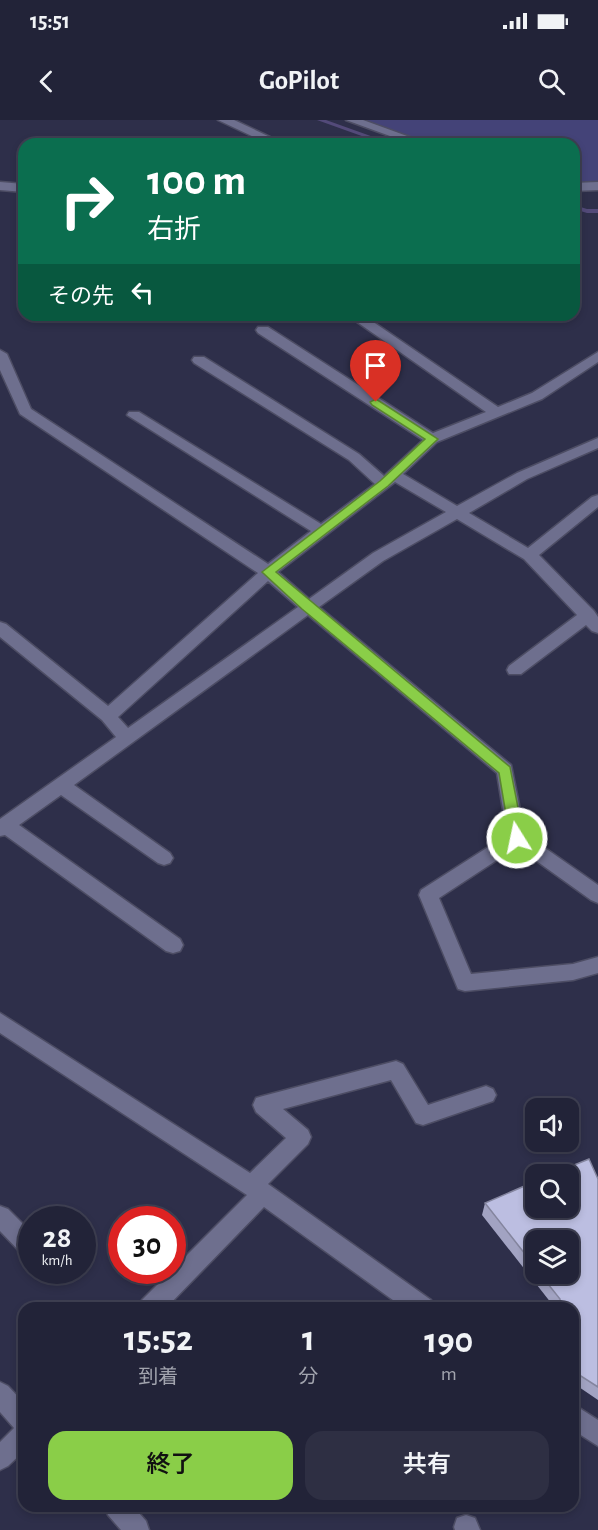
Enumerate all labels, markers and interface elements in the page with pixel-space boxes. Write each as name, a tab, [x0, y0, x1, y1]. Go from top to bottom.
text: 15:51	[30, 10, 70, 32]
icon: back	[30, 65, 63, 98]
icon: search	[535, 65, 568, 98]
text: GoPilot	[259, 67, 339, 94]
text: 100 m	[147, 160, 246, 202]
icon: right	[48, 162, 126, 240]
text: 右折	[147, 216, 201, 243]
icon: left	[126, 276, 159, 309]
text: その先	[48, 285, 114, 307]
pin	[350, 340, 401, 402]
icon: arrive	[359, 349, 392, 382]
position arrow	[485, 806, 549, 870]
map controls	[525, 1098, 579, 1284]
button: sound	[525, 1098, 579, 1152]
button: search	[525, 1164, 579, 1218]
speed limit sign: 30	[108, 1206, 186, 1284]
text: 28	[43, 1223, 71, 1253]
button: layers	[525, 1230, 579, 1284]
text: km/h	[42, 1253, 72, 1268]
text: 15:52	[124, 1321, 193, 1357]
text: 1	[302, 1321, 315, 1357]
text: 190	[424, 1323, 473, 1359]
text: m	[441, 1364, 457, 1384]
text: 到着	[138, 1367, 178, 1387]
text: 分	[299, 1367, 319, 1387]
button: 終了	[48, 1431, 293, 1500]
button: 共有	[305, 1431, 549, 1500]

